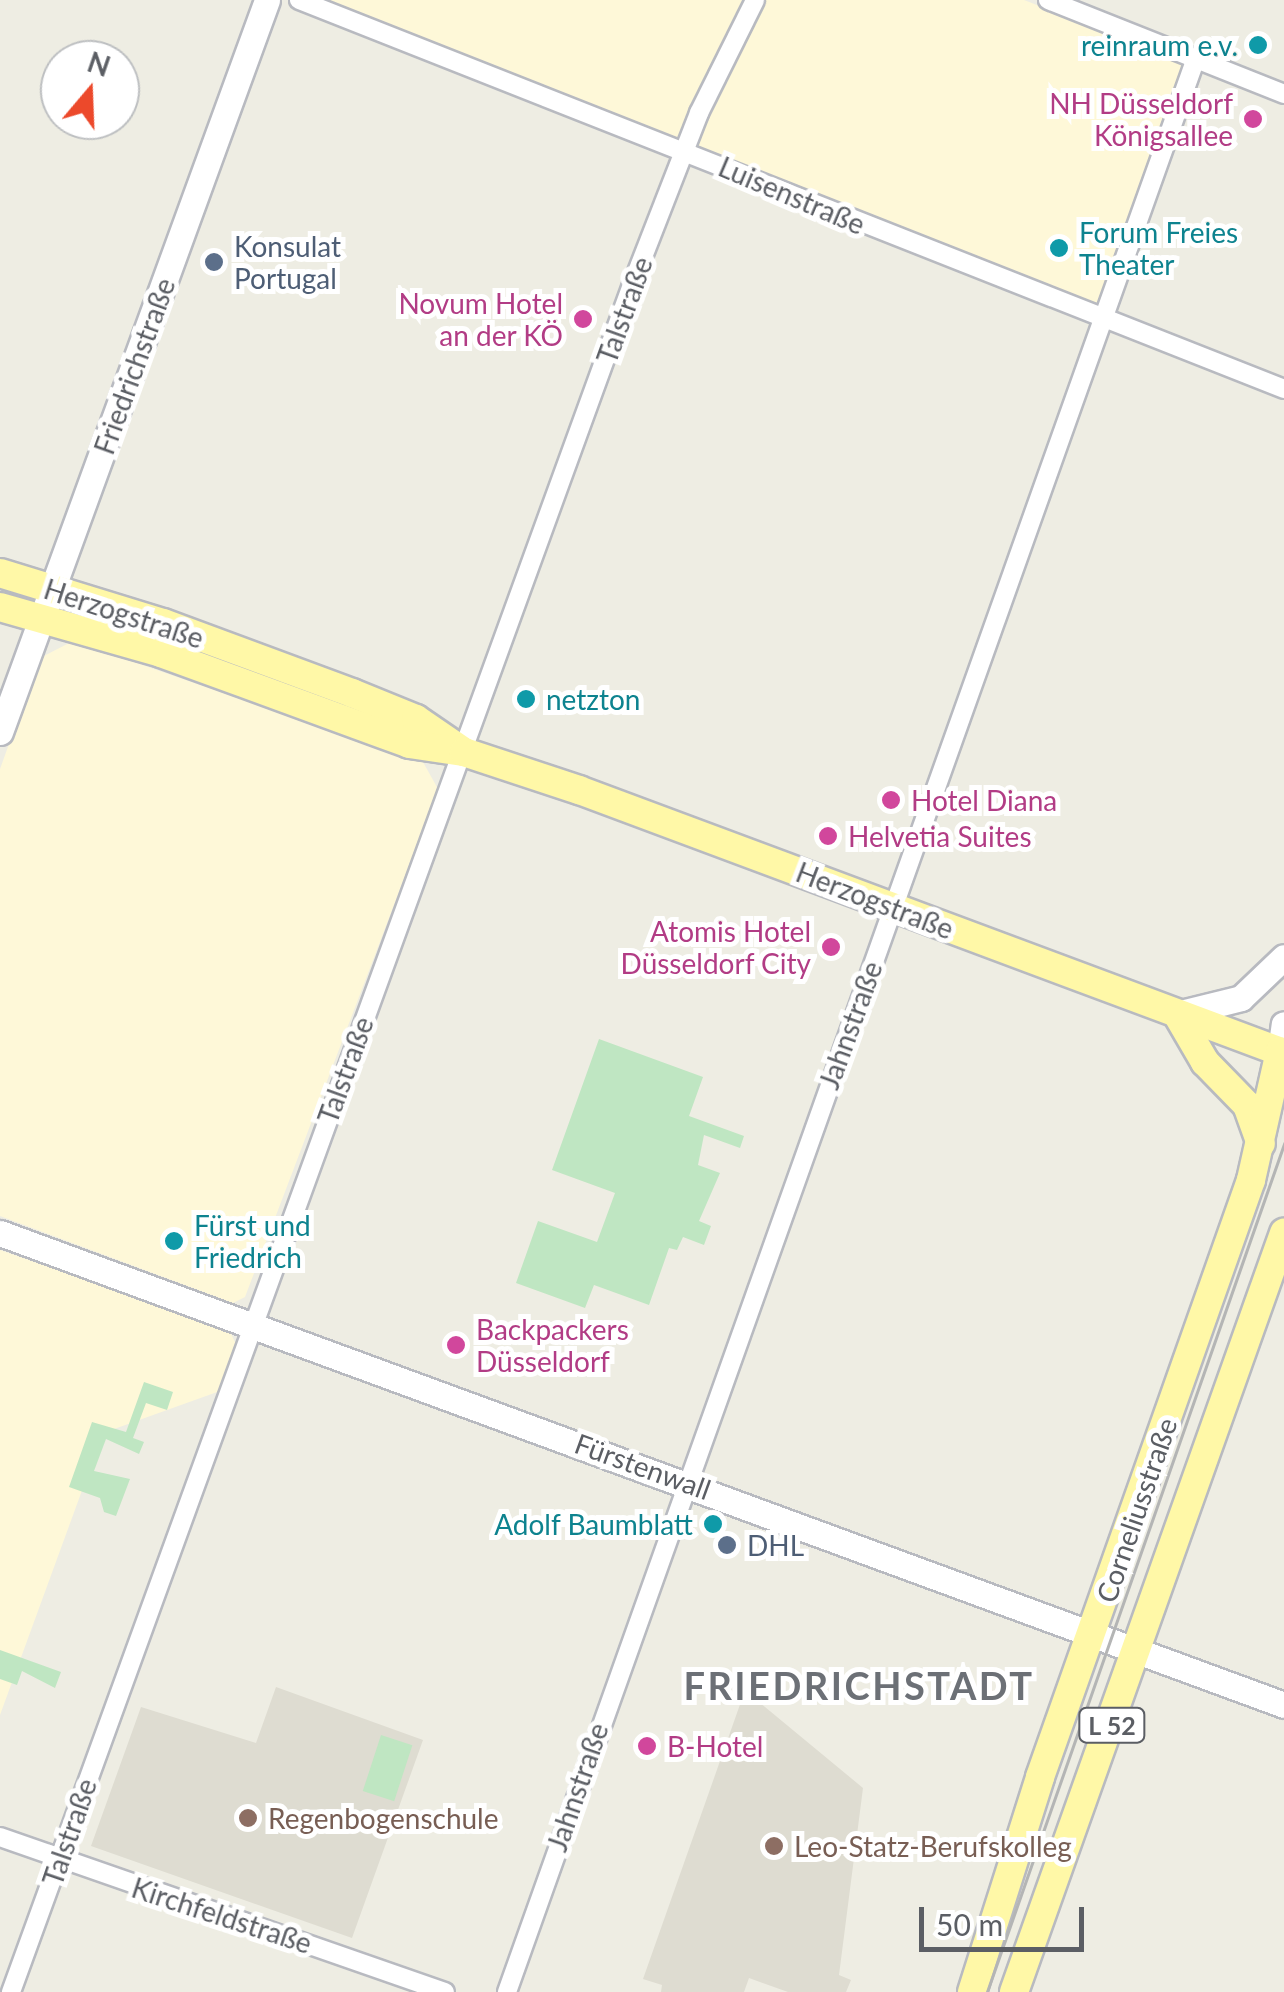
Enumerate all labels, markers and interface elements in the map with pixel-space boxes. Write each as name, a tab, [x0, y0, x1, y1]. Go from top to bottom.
place label: reinraum e.v.	[1081, 28, 1238, 62]
marker: reinraum e.v.	[1247, 34, 1269, 56]
north arrow	[40, 40, 140, 140]
text: N	[83, 44, 115, 83]
place label: NH Düsseldorf Königsallee	[1049, 86, 1233, 152]
marker: NH Düsseldorf Königsallee	[1242, 108, 1264, 130]
street label: Luisenstraße	[714, 149, 870, 241]
place label: Forum Freies Theater	[1079, 215, 1238, 281]
place label: Konsulat Portugal	[234, 229, 341, 295]
marker: Forum Freies Theater	[1048, 237, 1070, 259]
marker: Konsulat Portugal	[203, 251, 225, 273]
street label: Talstraße	[589, 252, 659, 368]
street label: Friedrichstraße	[87, 273, 181, 459]
place label: Novum Hotel an der KÖ	[398, 286, 563, 352]
marker: Novum Hotel an der KÖ	[572, 308, 594, 330]
street label: Herzogstraße	[40, 571, 208, 655]
place label: netzton	[546, 682, 640, 716]
marker: netzton	[515, 688, 537, 710]
place label: Hotel Diana	[911, 783, 1057, 817]
marker: Hotel Diana	[880, 789, 902, 811]
place label: Helvetia Suites	[848, 819, 1032, 853]
marker: Helvetia Suites	[817, 825, 839, 847]
street label: Herzogstraße	[792, 855, 958, 945]
place label: Atomis Hotel Düsseldorf City	[620, 914, 811, 980]
marker: Atomis Hotel Düsseldorf City	[820, 936, 842, 958]
street label: Jahnstraße	[811, 957, 889, 1093]
street label: Talstraße	[310, 1012, 380, 1128]
place label: Fürst und Friedrich	[194, 1208, 311, 1274]
marker: Fürst und Friedrich	[163, 1230, 185, 1252]
place label: Backpackers Düsseldorf	[476, 1312, 629, 1378]
marker: Backpackers Düsseldorf	[445, 1334, 467, 1356]
street label: Corneliusstraße	[1089, 1413, 1183, 1607]
street label: Fürstenwall	[571, 1426, 715, 1506]
place label: Adolf Baumblatt	[494, 1507, 693, 1541]
marker: Adolf Baumblatt	[702, 1513, 724, 1535]
place label: DHL	[747, 1528, 804, 1562]
marker: DHL	[716, 1534, 738, 1556]
district label: FRIEDRICHSTADT	[683, 1663, 1035, 1709]
road number: L 52	[1077, 1705, 1147, 1745]
street label: Jahnstraße	[539, 1718, 615, 1856]
place label: B-Hotel	[667, 1729, 763, 1763]
marker: B-Hotel	[636, 1735, 658, 1757]
street label: Talstraße	[35, 1774, 103, 1890]
place label: Regenbogenschule	[268, 1801, 499, 1835]
marker: Regenbogenschule	[237, 1807, 259, 1829]
place label: Leo-Statz-Berufskolleg	[794, 1829, 1072, 1863]
marker: Leo-Statz-Berufskolleg	[763, 1835, 785, 1857]
street label: Kirchfeldstraße	[128, 1870, 316, 1960]
scale bar	[924, 1887, 1089, 1949]
text: 50 m	[936, 1906, 1003, 1942]

